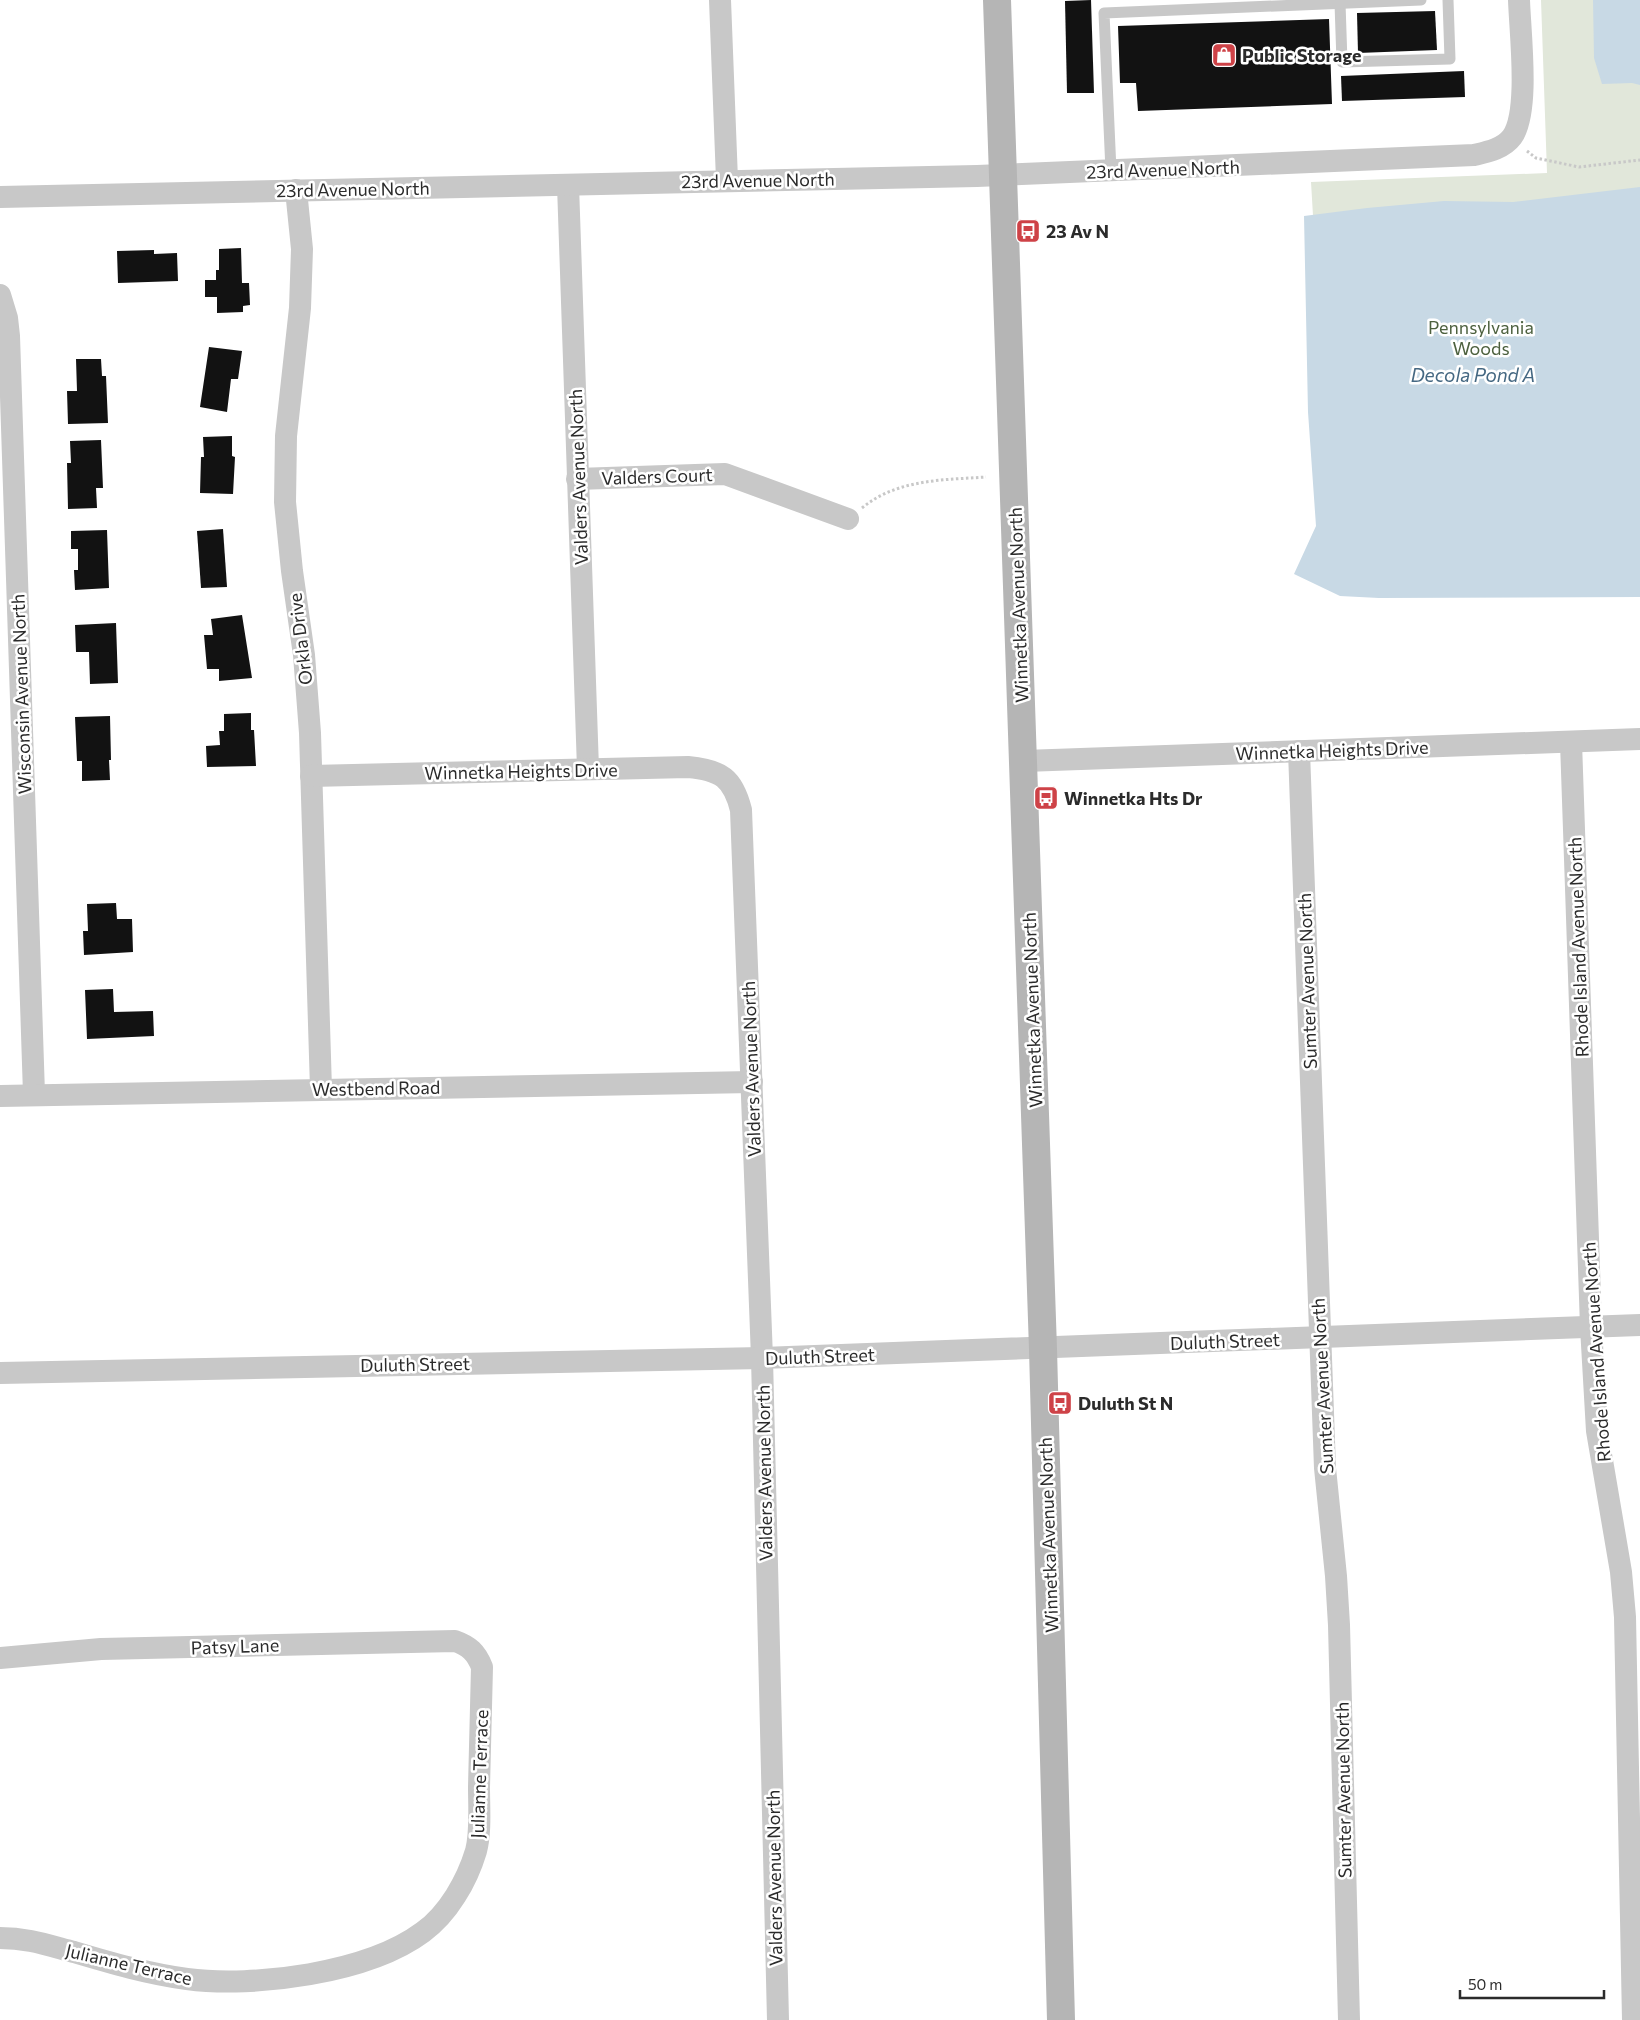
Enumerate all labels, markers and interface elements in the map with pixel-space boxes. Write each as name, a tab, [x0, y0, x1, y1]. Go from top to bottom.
shop icon: Public Storage	[1211, 42, 1237, 68]
place label: Public Storage	[1242, 44, 1362, 66]
street label: 23rd Avenue North	[1086, 155, 1240, 183]
street label: 23rd Avenue North	[681, 168, 835, 192]
street label: 23rd Avenue North	[276, 177, 430, 201]
bus stop icon: 23 Av N	[1015, 218, 1041, 244]
place label: 23 Av N	[1046, 220, 1109, 242]
park label: Pennsylvania Woods	[1428, 316, 1534, 359]
water label: Decola Pond A	[1411, 363, 1535, 386]
street label: Valders Avenue North	[564, 388, 592, 566]
street label: Valders Court	[601, 463, 713, 489]
street label: Winnetka Avenue North	[1004, 507, 1032, 703]
street label: Orkla Drive	[283, 592, 317, 686]
street label: Wisconsin Avenue North	[7, 593, 35, 795]
street label: Winnetka Heights Drive	[1235, 736, 1429, 764]
street label: Winnetka Heights Drive	[424, 758, 618, 784]
bus stop icon: Winnetka Hts Dr	[1033, 785, 1059, 811]
place label: Winnetka Hts Dr	[1064, 787, 1203, 809]
street label: Rhode Island Avenue North	[1563, 836, 1593, 1058]
street label: Sumter Avenue North	[1293, 892, 1321, 1070]
street label: Winnetka Avenue North	[1018, 912, 1046, 1108]
street label: Valders Avenue North	[737, 980, 765, 1158]
street label: Westbend Road	[312, 1076, 440, 1100]
street label: Rhode Island Avenue North	[1577, 1241, 1615, 1463]
street label: Sumter Avenue North	[1306, 1297, 1338, 1475]
street label: Duluth Street	[1170, 1328, 1280, 1354]
street label: Duluth Street	[765, 1343, 875, 1369]
street label: Duluth Street	[360, 1352, 470, 1376]
street label: Valders Avenue North	[751, 1385, 777, 1561]
bus stop icon: Duluth St N	[1047, 1390, 1073, 1416]
place label: Duluth St N	[1078, 1392, 1173, 1414]
street label: Winnetka Avenue North	[1034, 1437, 1062, 1633]
street label: Patsy Lane	[190, 1633, 280, 1659]
street label: Sumter Avenue North	[1330, 1702, 1356, 1878]
street label: Julianne Terrace	[466, 1709, 492, 1839]
street label: Valders Avenue North	[761, 1790, 787, 1966]
street label: Julianne Terrace	[64, 1939, 194, 1989]
scale bar	[1460, 1968, 1604, 2000]
text: 50 m	[1468, 1975, 1502, 1993]

